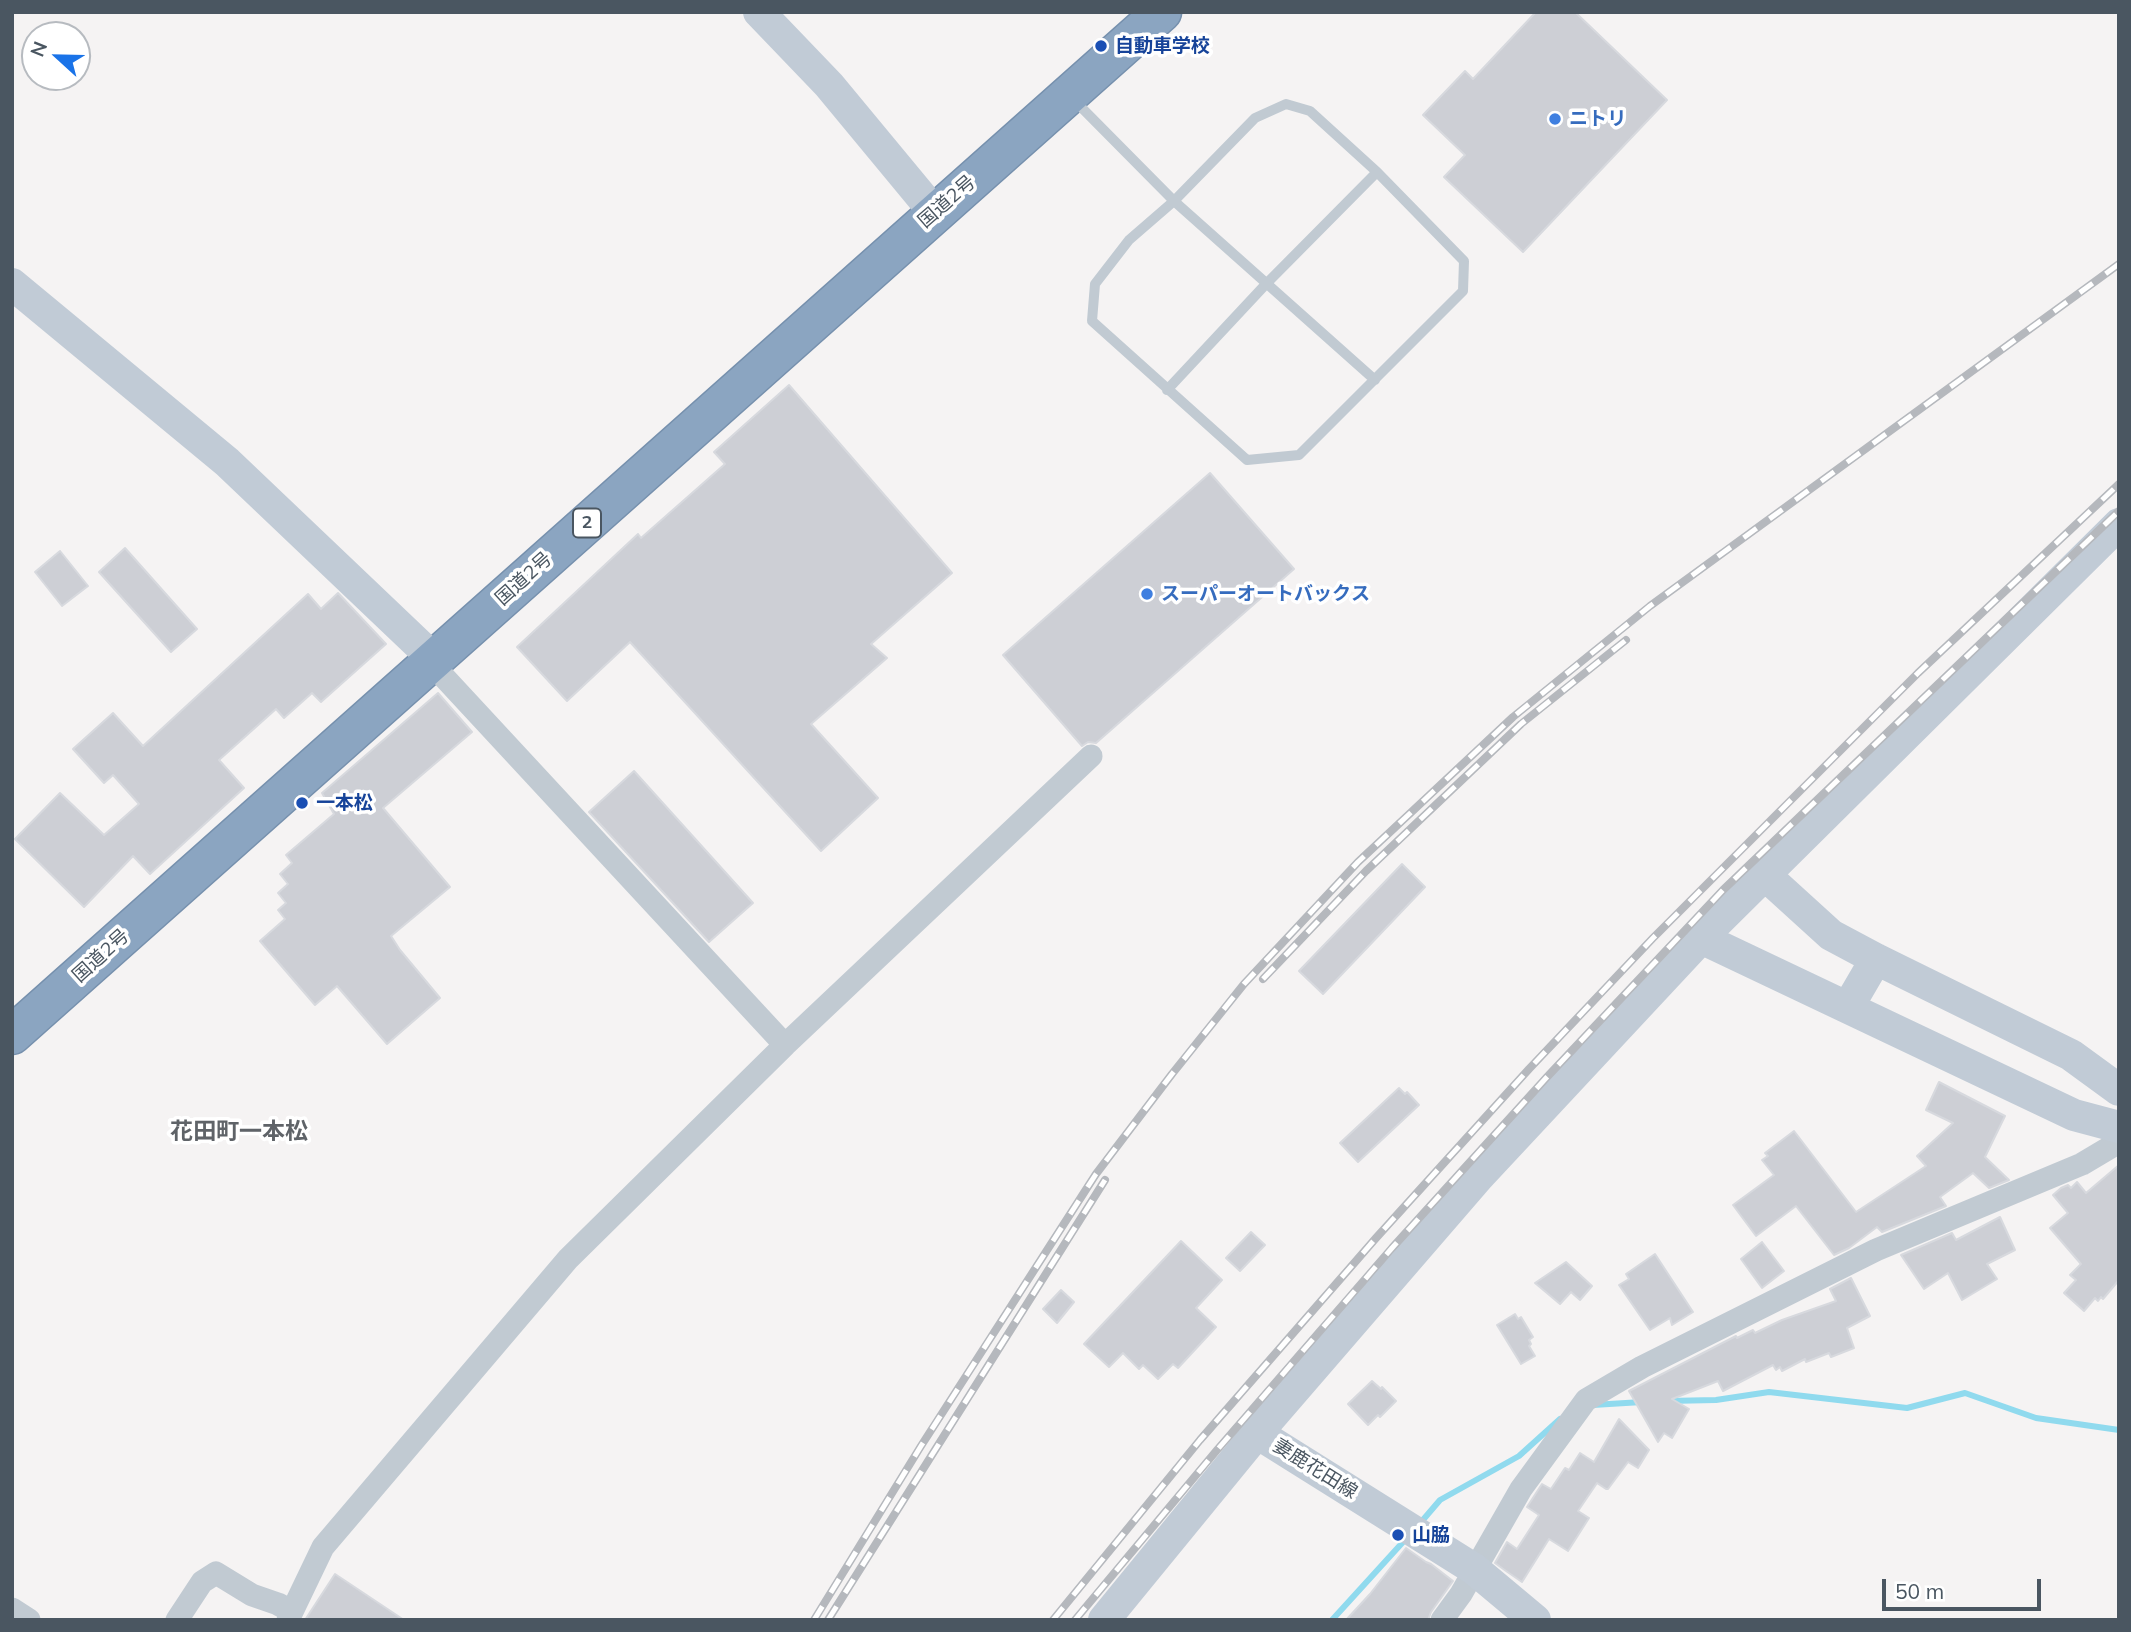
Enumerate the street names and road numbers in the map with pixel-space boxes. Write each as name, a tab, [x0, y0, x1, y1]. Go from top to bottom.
street label: 国道2号	[914, 171, 980, 233]
road number: 2	[573, 508, 601, 538]
street label: 国道2号	[491, 548, 557, 610]
street label: 国道2号	[68, 925, 134, 987]
street label: 妻鹿花田線	[1269, 1434, 1361, 1504]

